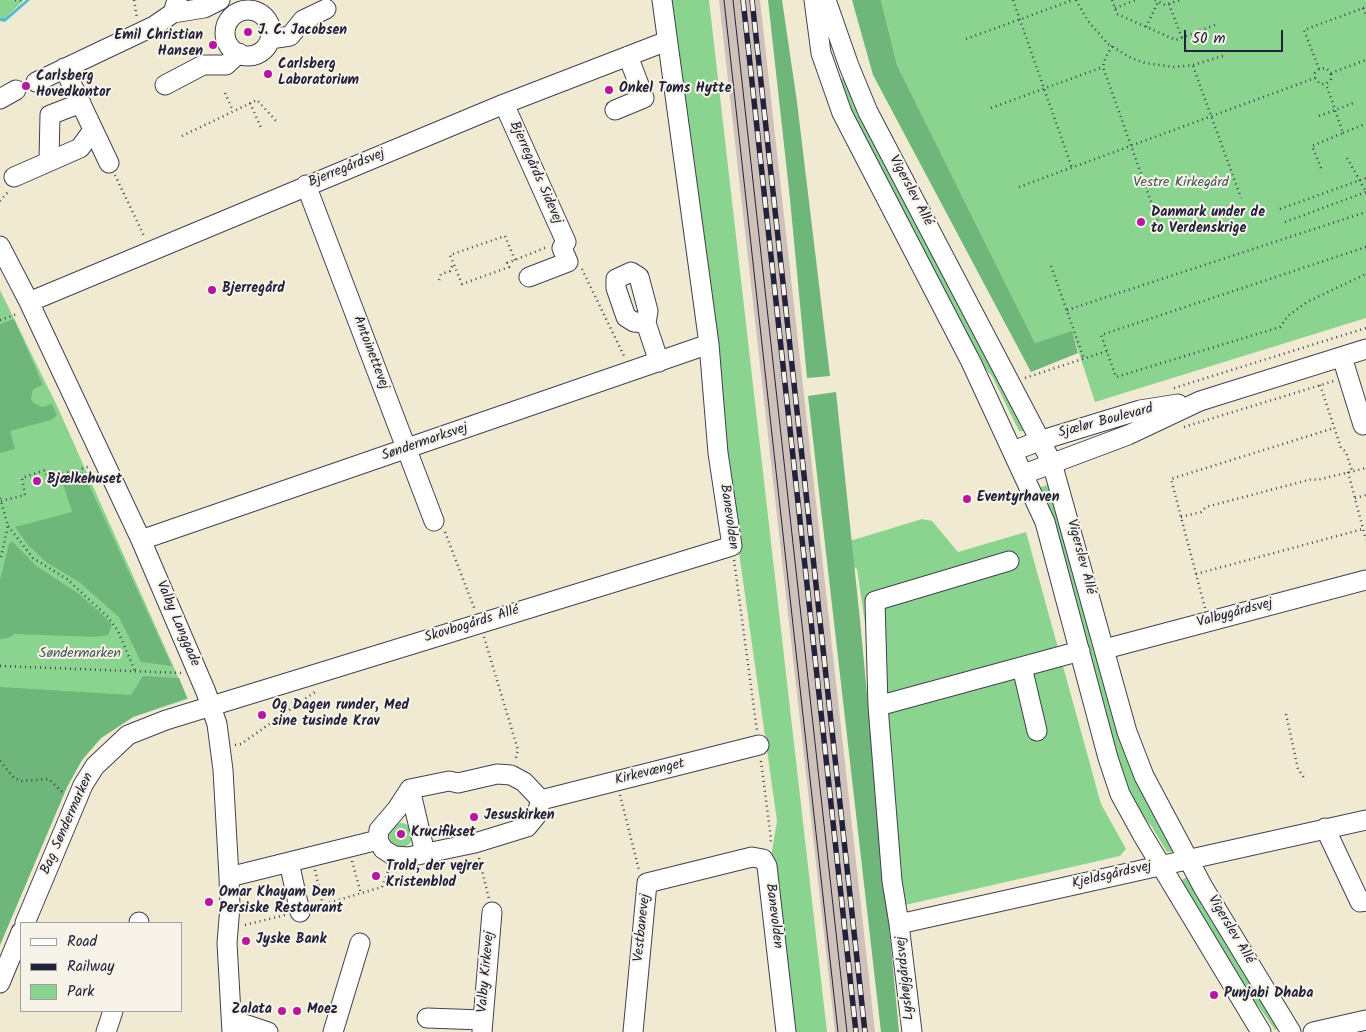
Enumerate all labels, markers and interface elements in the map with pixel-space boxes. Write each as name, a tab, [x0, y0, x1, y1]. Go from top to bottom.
scale bar	[1186, 20, 1285, 52]
place label: J. C. Jacobsen	[258, 24, 347, 40]
marker: J. C. Jacobsen	[242, 26, 254, 38]
text: 50 m	[1192, 27, 1226, 51]
place label: Emil Christian Hansen	[114, 29, 203, 62]
marker: Emil Christian Hansen	[207, 39, 219, 51]
place label: Carlsberg Laboratorium	[278, 58, 359, 90]
marker: Carlsberg Laboratorium	[262, 68, 274, 80]
place label: Carlsberg Hovedkontor	[36, 70, 111, 102]
marker: Carlsberg Hovedkontor	[20, 80, 32, 92]
place label: Onkel Toms Hytte	[619, 82, 732, 98]
marker: Onkel Toms Hytte	[603, 84, 615, 96]
street label: Bjerregårds Sidevej	[505, 119, 565, 227]
street label: Bjerregårdsvej	[306, 146, 388, 192]
street label: Vigerslev Allé	[884, 153, 936, 229]
park label: Vestre Kirkegård	[1133, 176, 1229, 192]
place label: Danmark under de to Verdenskrige	[1151, 206, 1265, 238]
marker: Danmark under de to Verdenskrige	[1135, 216, 1147, 228]
place label: Bjerregård	[222, 282, 285, 298]
marker: Bjerregård	[206, 284, 218, 296]
street label: Antoinettevej	[348, 314, 392, 392]
street label: Sjælør Boulevard	[1057, 401, 1155, 443]
street label: Søndermarksvej	[380, 420, 470, 466]
place label: Bjælkehuset	[47, 473, 122, 489]
marker: Bjælkehuset	[31, 475, 43, 487]
street label: Banevolden	[715, 483, 741, 551]
place label: Eventyrhaven	[977, 491, 1059, 507]
marker: Eventyrhaven	[961, 493, 973, 505]
street label: Vigerslev Allé	[1062, 518, 1098, 596]
street label: Valby Langgade	[151, 578, 203, 670]
street label: Valbygårdsvej	[1195, 596, 1275, 632]
street label: Skovbogårds Allé	[423, 603, 521, 647]
park label: Søndermarken	[39, 647, 121, 663]
place label: Og Dagen runder, Med sine tusinde Krav	[272, 699, 409, 732]
marker: Og Dagen runder, Med sine tusinde Krav	[256, 709, 268, 721]
street label: Kirkevænget	[613, 756, 687, 790]
street label: Bag Søndermarken	[38, 771, 98, 877]
place label: Jesuskirken	[484, 809, 555, 825]
marker: Jesuskirken	[468, 811, 480, 823]
place label: Krucifikset	[411, 826, 476, 842]
marker: Krucifikset	[395, 828, 407, 840]
street label: Kjeldsgårdsvej	[1071, 859, 1153, 893]
place label: Trold, der vejrer Kristenblod	[386, 860, 484, 892]
marker: Trold, der vejrer Kristenblod	[370, 870, 382, 882]
street label: Banevolden	[761, 882, 785, 950]
place label: Omar Khayam Den Persiske Restaurant	[219, 886, 343, 919]
street label: Vestbanevej	[631, 893, 655, 963]
street label: Vigerslev Allé	[1203, 893, 1257, 967]
marker: Omar Khayam Den Persiske Restaurant	[203, 896, 215, 908]
legend	[20, 922, 182, 1012]
text: Road	[67, 930, 97, 954]
street label: Valby Kirkevej	[475, 931, 499, 1013]
place label: Jyske Bank	[256, 933, 326, 949]
marker: Jyske Bank	[240, 935, 252, 947]
street label: Lyshøjgårdsvej	[893, 935, 919, 1021]
text: Railway	[67, 955, 114, 979]
text: Park	[67, 980, 94, 1004]
place label: Punjabi Dhaba	[1224, 987, 1313, 1003]
marker: Punjabi Dhaba	[1208, 989, 1220, 1001]
place label: Zalata	[231, 1003, 272, 1019]
place label: Moez	[307, 1003, 338, 1019]
marker: Zalata	[276, 1005, 288, 1017]
marker: Moez	[291, 1005, 303, 1017]

